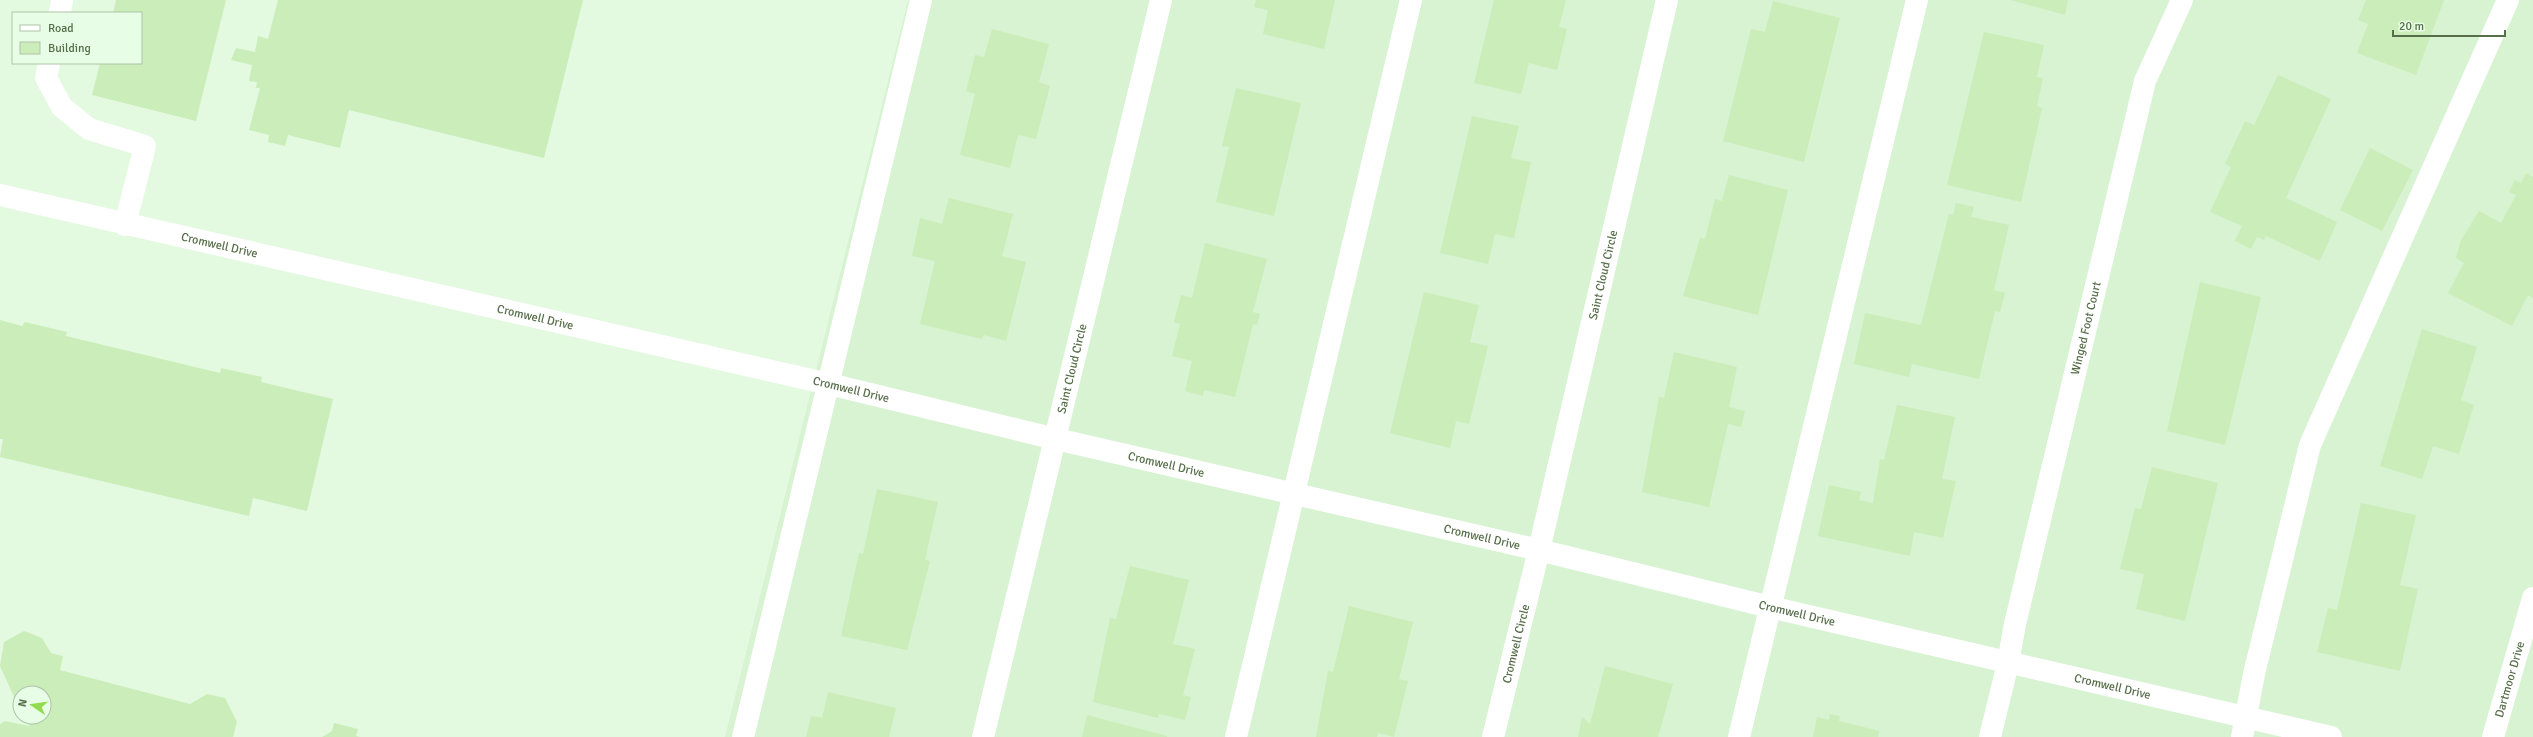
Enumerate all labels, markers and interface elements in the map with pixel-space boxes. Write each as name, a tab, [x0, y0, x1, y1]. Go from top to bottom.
legend	[12, 12, 142, 64]
scale bar	[2393, 12, 2505, 38]
text: 20 m	[2399, 19, 2424, 34]
text: Road	[48, 21, 74, 36]
text: Building	[48, 41, 91, 56]
street label: Cromwell Drive	[180, 229, 259, 261]
street label: Saint Cloud Circle	[1585, 229, 1621, 321]
street label: Winged Foot Court	[2067, 280, 2104, 376]
street label: Cromwell Drive	[496, 301, 575, 333]
street label: Saint Cloud Circle	[1054, 322, 1090, 415]
street label: Cromwell Drive	[811, 373, 891, 406]
street label: Cromwell Drive	[1127, 448, 1206, 480]
street label: Cromwell Drive	[1442, 521, 1522, 553]
street label: Cromwell Drive	[1757, 597, 1837, 629]
street label: Cromwell Circle	[1499, 603, 1533, 685]
street label: Dartmoor Drive	[2492, 639, 2528, 719]
street label: Cromwell Drive	[2073, 670, 2152, 703]
north arrow	[12, 685, 52, 725]
text: N	[16, 698, 30, 708]

